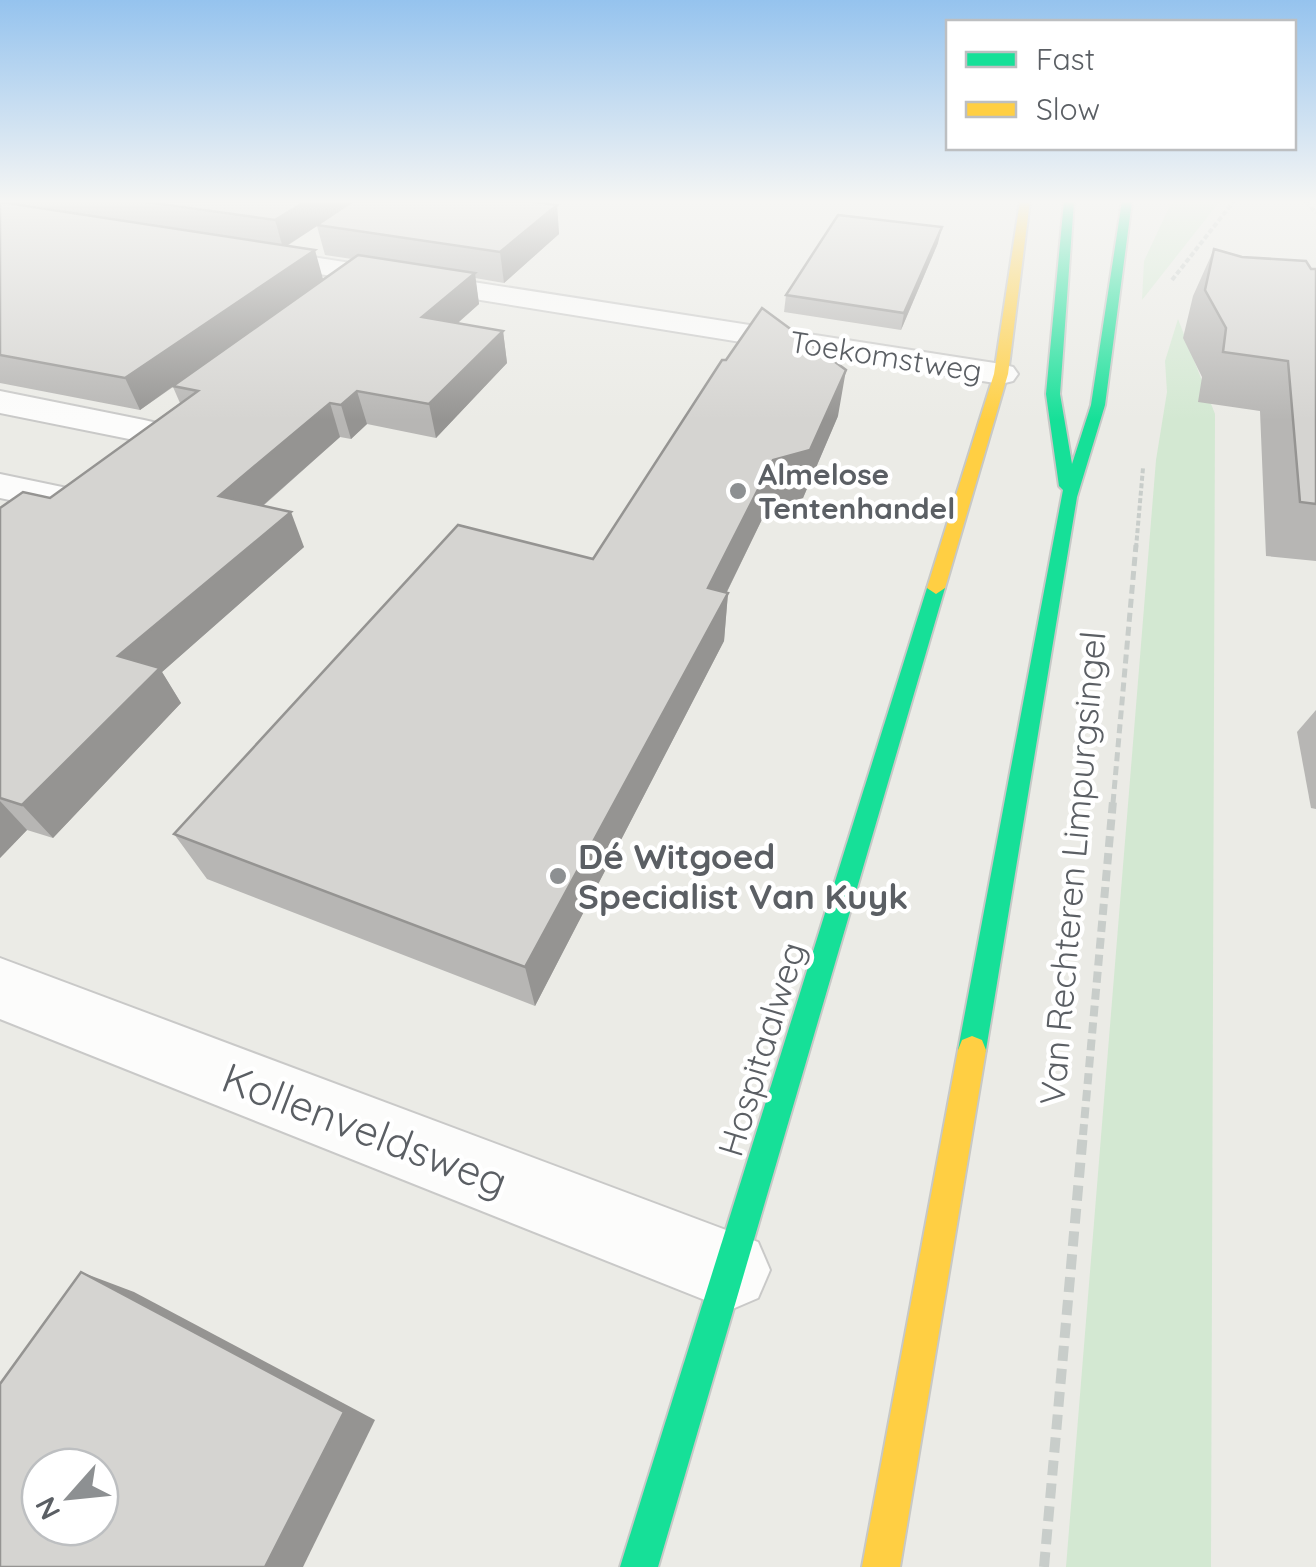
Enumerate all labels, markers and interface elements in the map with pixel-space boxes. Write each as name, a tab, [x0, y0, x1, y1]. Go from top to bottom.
legend	[946, 20, 1296, 150]
text: Fast	[1036, 40, 1095, 78]
text: Slow	[1036, 90, 1100, 128]
street label: Toekomstweg	[787, 322, 985, 390]
place label: Almelose Tentenhandel	[758, 455, 955, 527]
marker: Almelose Tentenhandel	[727, 480, 749, 502]
street label: Van Rechteren Limpurgsingel	[1029, 629, 1115, 1107]
place label: Dé Witgoed Specialist Van Kuyk	[578, 834, 908, 918]
marker: Dé Witgoed Specialist Van Kuyk	[547, 865, 569, 887]
street label: Hospitaalweg	[708, 937, 814, 1161]
street label: Kollenveldsweg	[215, 1050, 515, 1208]
north arrow	[20, 1447, 120, 1547]
text: N	[27, 1491, 68, 1526]

